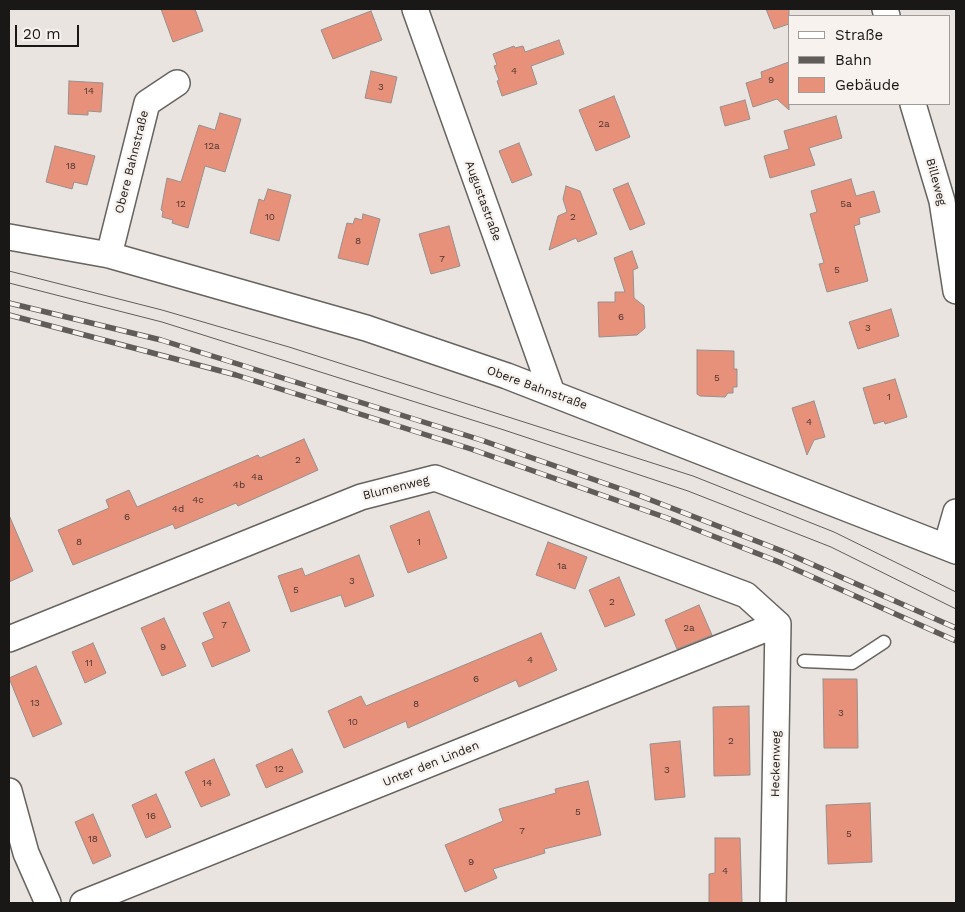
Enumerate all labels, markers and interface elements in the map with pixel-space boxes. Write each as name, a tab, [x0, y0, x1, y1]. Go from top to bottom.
scale bar	[18, 15, 81, 47]
legend	[788, 15, 950, 105]
text: 20 m	[23, 25, 61, 43]
text: Straße	[835, 26, 883, 44]
text: Bahn	[835, 51, 872, 69]
house number: 4	[511, 65, 517, 77]
house number: 9	[768, 74, 774, 86]
text: Gebäude	[835, 76, 900, 94]
house number: 3	[378, 81, 384, 93]
house number: 14	[84, 85, 94, 97]
street label: Obere Bahnstraße	[112, 109, 152, 215]
house number: 2a	[598, 118, 610, 130]
house number: 12a	[204, 140, 220, 152]
street label: Billeweg	[923, 157, 949, 207]
street label: Augustastraße	[462, 159, 504, 243]
house number: 18	[66, 160, 76, 172]
house number: 12	[176, 198, 186, 210]
house number: 5a	[840, 198, 852, 210]
house number: 10	[265, 211, 275, 223]
house number: 2	[570, 211, 576, 223]
house number: 8	[355, 235, 361, 247]
house number: 7	[439, 253, 445, 265]
house number: 5	[834, 264, 840, 276]
house number: 6	[618, 311, 624, 323]
house number: 3	[865, 322, 871, 334]
street label: Obere Bahnstraße	[485, 363, 589, 413]
house number: 5	[714, 372, 720, 384]
house number: 1	[887, 391, 891, 403]
house number: 4	[806, 416, 812, 428]
house number: 2	[295, 454, 301, 466]
house number: 4a	[251, 471, 263, 483]
street label: Blumenweg	[361, 473, 431, 503]
house number: 4b	[233, 479, 245, 491]
house number: 4c	[192, 494, 204, 506]
house number: 4d	[172, 503, 184, 515]
house number: 6	[124, 511, 130, 523]
house number: 8	[76, 536, 82, 548]
house number: 1	[417, 536, 421, 548]
house number: 1a	[557, 560, 567, 572]
house number: 3	[349, 575, 355, 587]
house number: 5	[293, 584, 299, 596]
house number: 2	[609, 596, 615, 608]
house number: 7	[221, 619, 227, 631]
house number: 2a	[683, 622, 695, 634]
house number: 9	[160, 641, 166, 653]
house number: 4	[527, 654, 533, 666]
house number: 11	[85, 657, 93, 669]
house number: 6	[473, 673, 479, 685]
house number: 13	[30, 697, 40, 709]
house number: 8	[413, 698, 419, 710]
house number: 3	[838, 707, 844, 719]
house number: 10	[348, 716, 358, 728]
street label: Heckenweg	[768, 731, 784, 797]
house number: 2	[728, 735, 734, 747]
street label: Unter den Linden	[381, 738, 481, 790]
house number: 12	[274, 763, 284, 775]
house number: 3	[664, 764, 670, 776]
house number: 14	[202, 777, 212, 789]
house number: 5	[575, 806, 581, 818]
house number: 16	[146, 810, 156, 822]
house number: 7	[519, 825, 525, 837]
house number: 5	[846, 828, 852, 840]
house number: 18	[88, 833, 98, 845]
house number: 9	[468, 856, 474, 868]
house number: 4	[722, 865, 728, 877]

